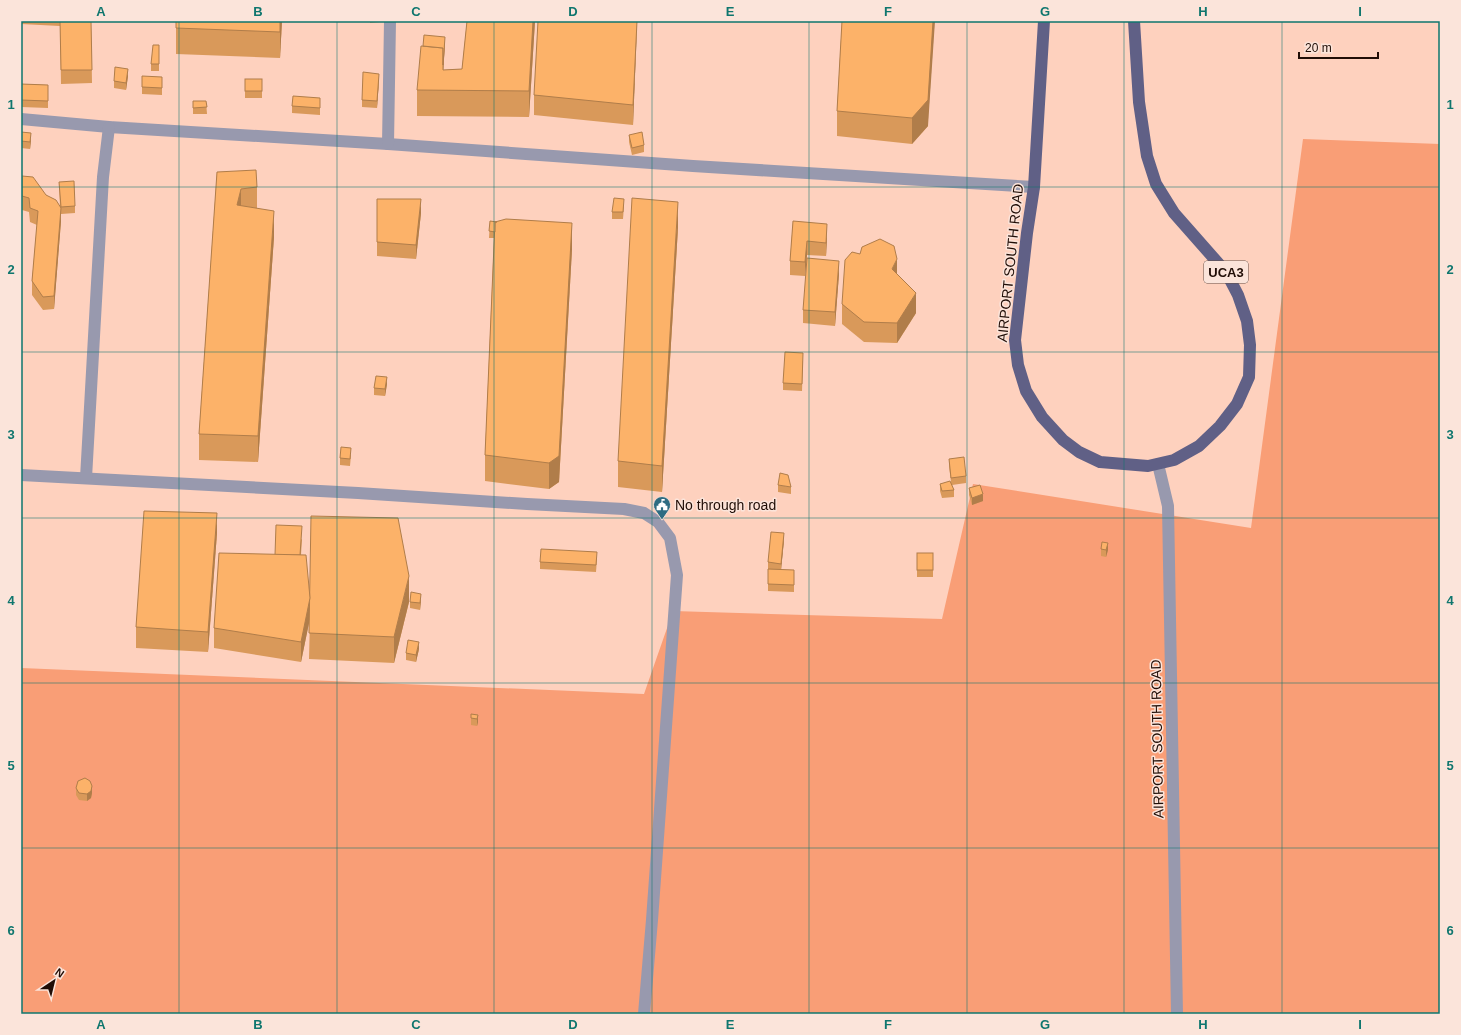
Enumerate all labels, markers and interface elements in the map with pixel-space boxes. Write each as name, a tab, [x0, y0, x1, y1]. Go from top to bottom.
text: A	[96, 4, 106, 19]
text: B	[253, 4, 263, 19]
text: C	[411, 4, 421, 19]
text: D	[568, 4, 578, 19]
text: E	[726, 4, 735, 19]
text: F	[884, 4, 892, 19]
text: G	[1040, 4, 1050, 19]
text: H	[1198, 4, 1208, 19]
text: I	[1358, 4, 1362, 19]
scale bar	[1299, 34, 1378, 60]
text: 20 m	[1305, 41, 1332, 55]
text: 1	[7, 97, 15, 112]
text: 1	[1446, 97, 1454, 112]
street label: AIRPORT SOUTH ROAD	[994, 183, 1026, 343]
road number: UCA3	[1204, 261, 1248, 283]
text: 2	[7, 262, 15, 277]
text: 2	[1446, 262, 1454, 277]
text: 3	[7, 427, 15, 442]
text: 3	[1446, 427, 1454, 442]
public building icon: No through road	[652, 495, 672, 520]
place label: No through road	[675, 497, 776, 513]
text: 4	[7, 593, 15, 608]
text: 4	[1446, 593, 1454, 608]
street label: AIRPORT SOUTH ROAD	[1148, 659, 1166, 819]
text: 5	[7, 758, 15, 773]
text: 5	[1446, 758, 1454, 773]
text: 6	[7, 923, 15, 938]
text: 6	[1446, 923, 1454, 938]
north arrow	[34, 961, 74, 1001]
text: N	[53, 966, 66, 980]
text: A	[96, 1017, 106, 1032]
text: B	[253, 1017, 263, 1032]
text: C	[411, 1017, 421, 1032]
text: D	[568, 1017, 578, 1032]
text: E	[726, 1017, 735, 1032]
text: F	[884, 1017, 892, 1032]
text: G	[1040, 1017, 1050, 1032]
text: H	[1198, 1017, 1208, 1032]
text: I	[1358, 1017, 1362, 1032]

